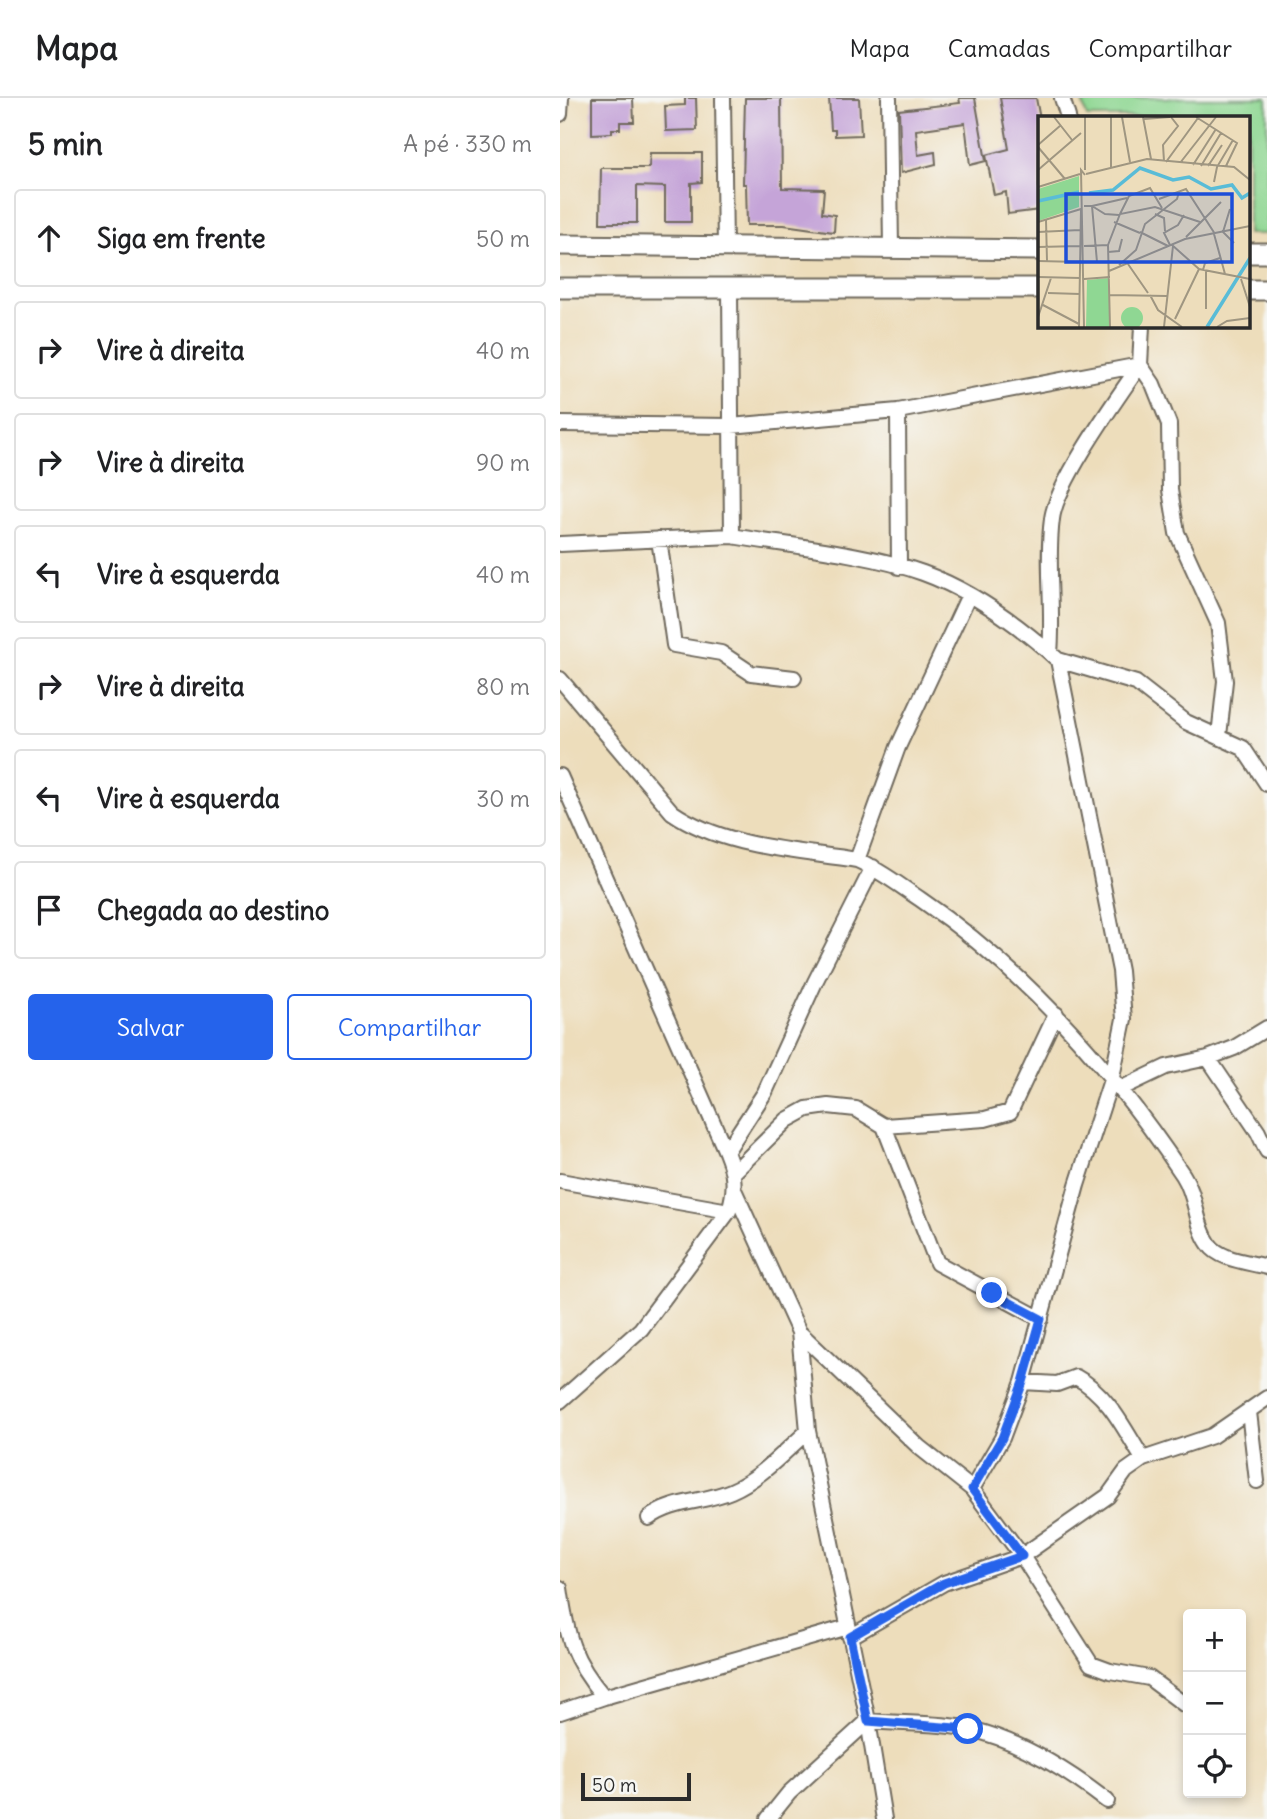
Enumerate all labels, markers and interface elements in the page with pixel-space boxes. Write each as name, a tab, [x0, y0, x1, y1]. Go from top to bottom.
text: Mapa	[35, 27, 118, 69]
text: Mapa	[849, 33, 910, 63]
text: Camadas	[948, 33, 1051, 63]
text: Compartilhar	[1089, 33, 1232, 63]
inset map	[1038, 116, 1250, 327]
text: 5 min	[28, 125, 103, 163]
text: A pé · 330 m	[403, 129, 532, 158]
icon: ahead	[30, 219, 68, 257]
text: Siga em frente	[97, 222, 265, 255]
text: 50 m	[476, 224, 530, 253]
icon: right	[30, 331, 68, 369]
text: Vire à direita	[97, 334, 245, 367]
text: 40 m	[476, 336, 530, 365]
icon: right	[30, 443, 68, 481]
text: Vire à direita	[97, 446, 245, 479]
text: 90 m	[476, 448, 530, 477]
icon: left	[30, 555, 68, 593]
text: Vire à esquerda	[97, 558, 280, 591]
text: 40 m	[476, 560, 530, 589]
icon: right	[30, 667, 68, 705]
text: Vire à direita	[97, 670, 245, 703]
text: 80 m	[476, 672, 530, 701]
icon: left	[30, 779, 68, 817]
text: Vire à esquerda	[97, 782, 280, 815]
text: 30 m	[476, 784, 530, 813]
icon: arrive	[30, 891, 68, 929]
text: Chegada ao destino	[97, 894, 329, 927]
button: Salvar	[28, 994, 273, 1060]
button: Compartilhar	[287, 994, 532, 1060]
route end	[976, 1277, 1007, 1308]
map controls	[1183, 1609, 1246, 1798]
button: +	[1183, 1609, 1246, 1672]
button: −	[1183, 1672, 1246, 1735]
route start	[952, 1713, 983, 1744]
button: locate	[1183, 1735, 1246, 1798]
scale bar	[581, 1770, 691, 1802]
text: 50 m	[592, 1773, 637, 1797]

